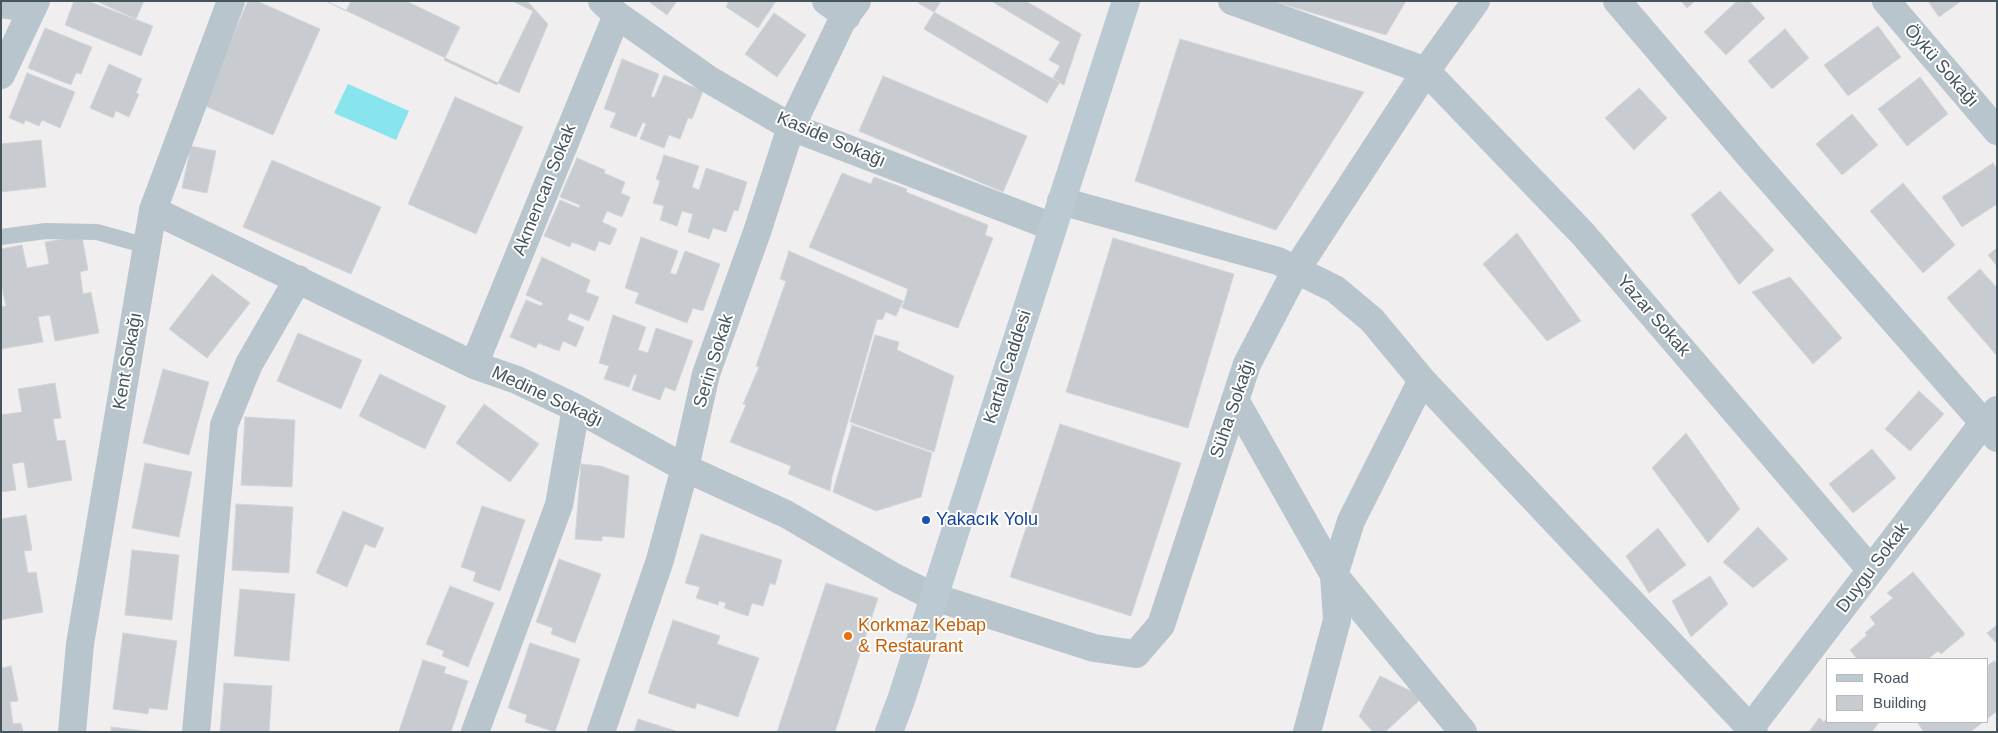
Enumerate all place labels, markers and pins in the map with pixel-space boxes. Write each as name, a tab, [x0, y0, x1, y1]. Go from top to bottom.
place label: Yakacık Yolu	[936, 509, 1038, 531]
marker: Yakacık Yolu	[920, 514, 932, 526]
place label: Korkmaz Kebap & Restaurant	[858, 615, 986, 658]
marker: Korkmaz Kebap & Restaurant	[842, 630, 854, 642]

